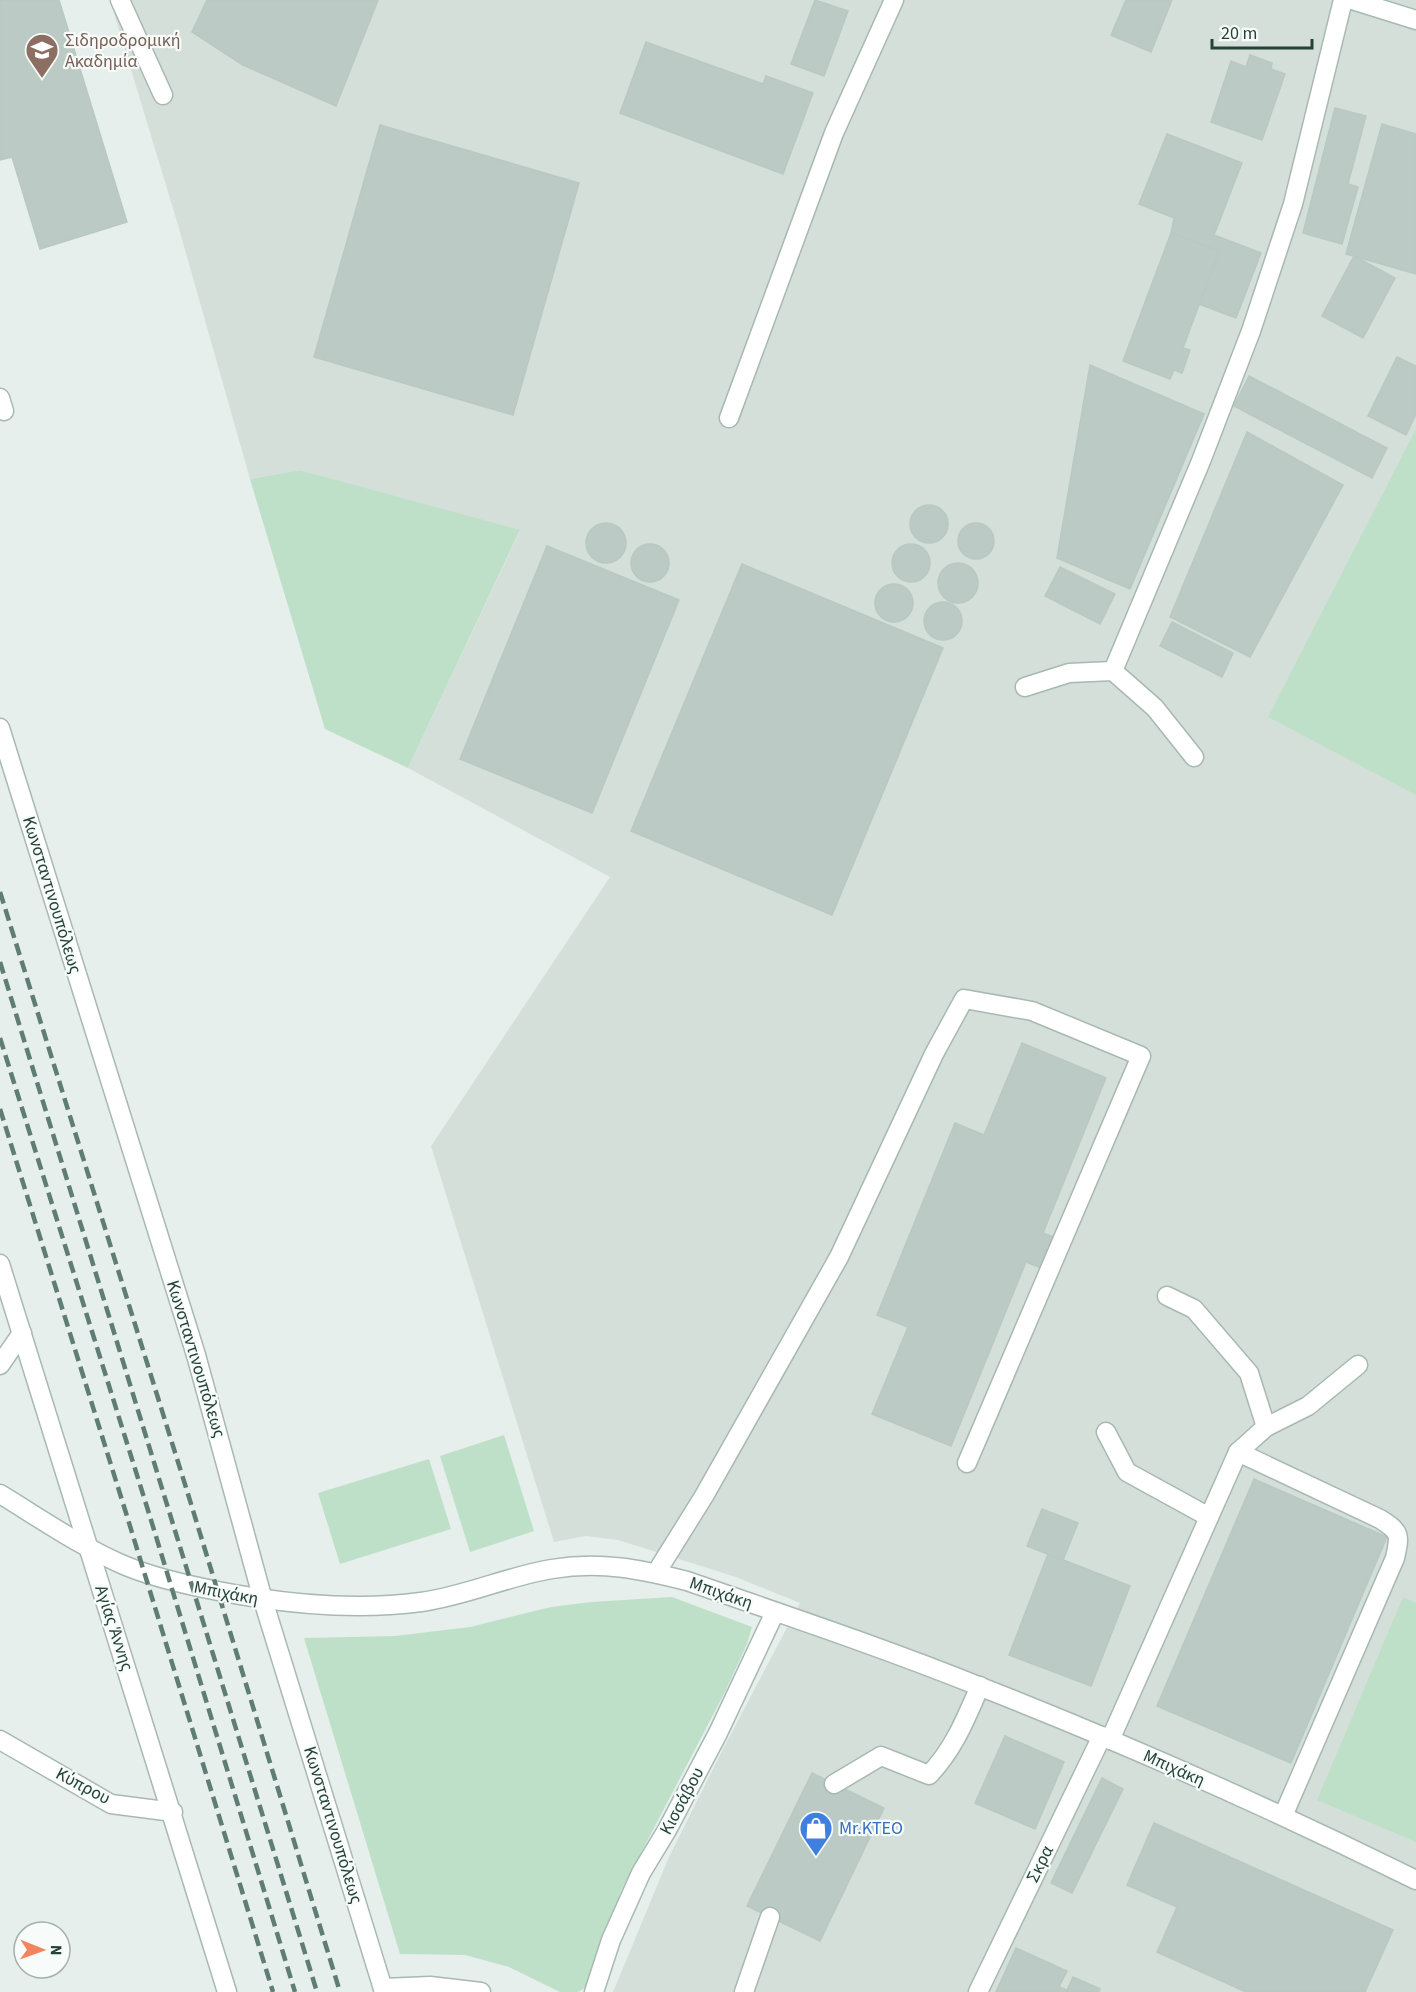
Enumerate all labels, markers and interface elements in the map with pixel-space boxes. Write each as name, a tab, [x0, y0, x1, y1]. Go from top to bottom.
scale bar	[1212, 12, 1312, 50]
text: 20 m	[1221, 21, 1257, 46]
place label: Σιδηροδρομική Ακαδημία	[65, 28, 180, 74]
school or university icon: Σιδηροδρομική Ακαδημία	[24, 32, 60, 79]
street label: Κωνσταντινουπόλεως	[16, 813, 88, 977]
street label: Κωνσταντινουπόλεως	[160, 1277, 232, 1441]
street label: Μπιχάκη	[686, 1571, 756, 1615]
street label: Μπιχάκη	[192, 1574, 260, 1612]
street label: Αγίας Άννης	[88, 1582, 140, 1674]
street label: Κωνσταντινουπόλεως	[297, 1743, 369, 1907]
street label: Μπιχάκη	[1139, 1743, 1209, 1793]
street label: Κύπρου	[51, 1761, 115, 1811]
street label: Κισσάβου	[654, 1763, 710, 1839]
shop icon: Mr.KTEO	[798, 1810, 834, 1857]
place label: Mr.KTEO	[839, 1816, 903, 1841]
street label: Σκρα	[1020, 1841, 1060, 1887]
north arrow	[12, 1920, 72, 1980]
text: N	[45, 1945, 67, 1956]

